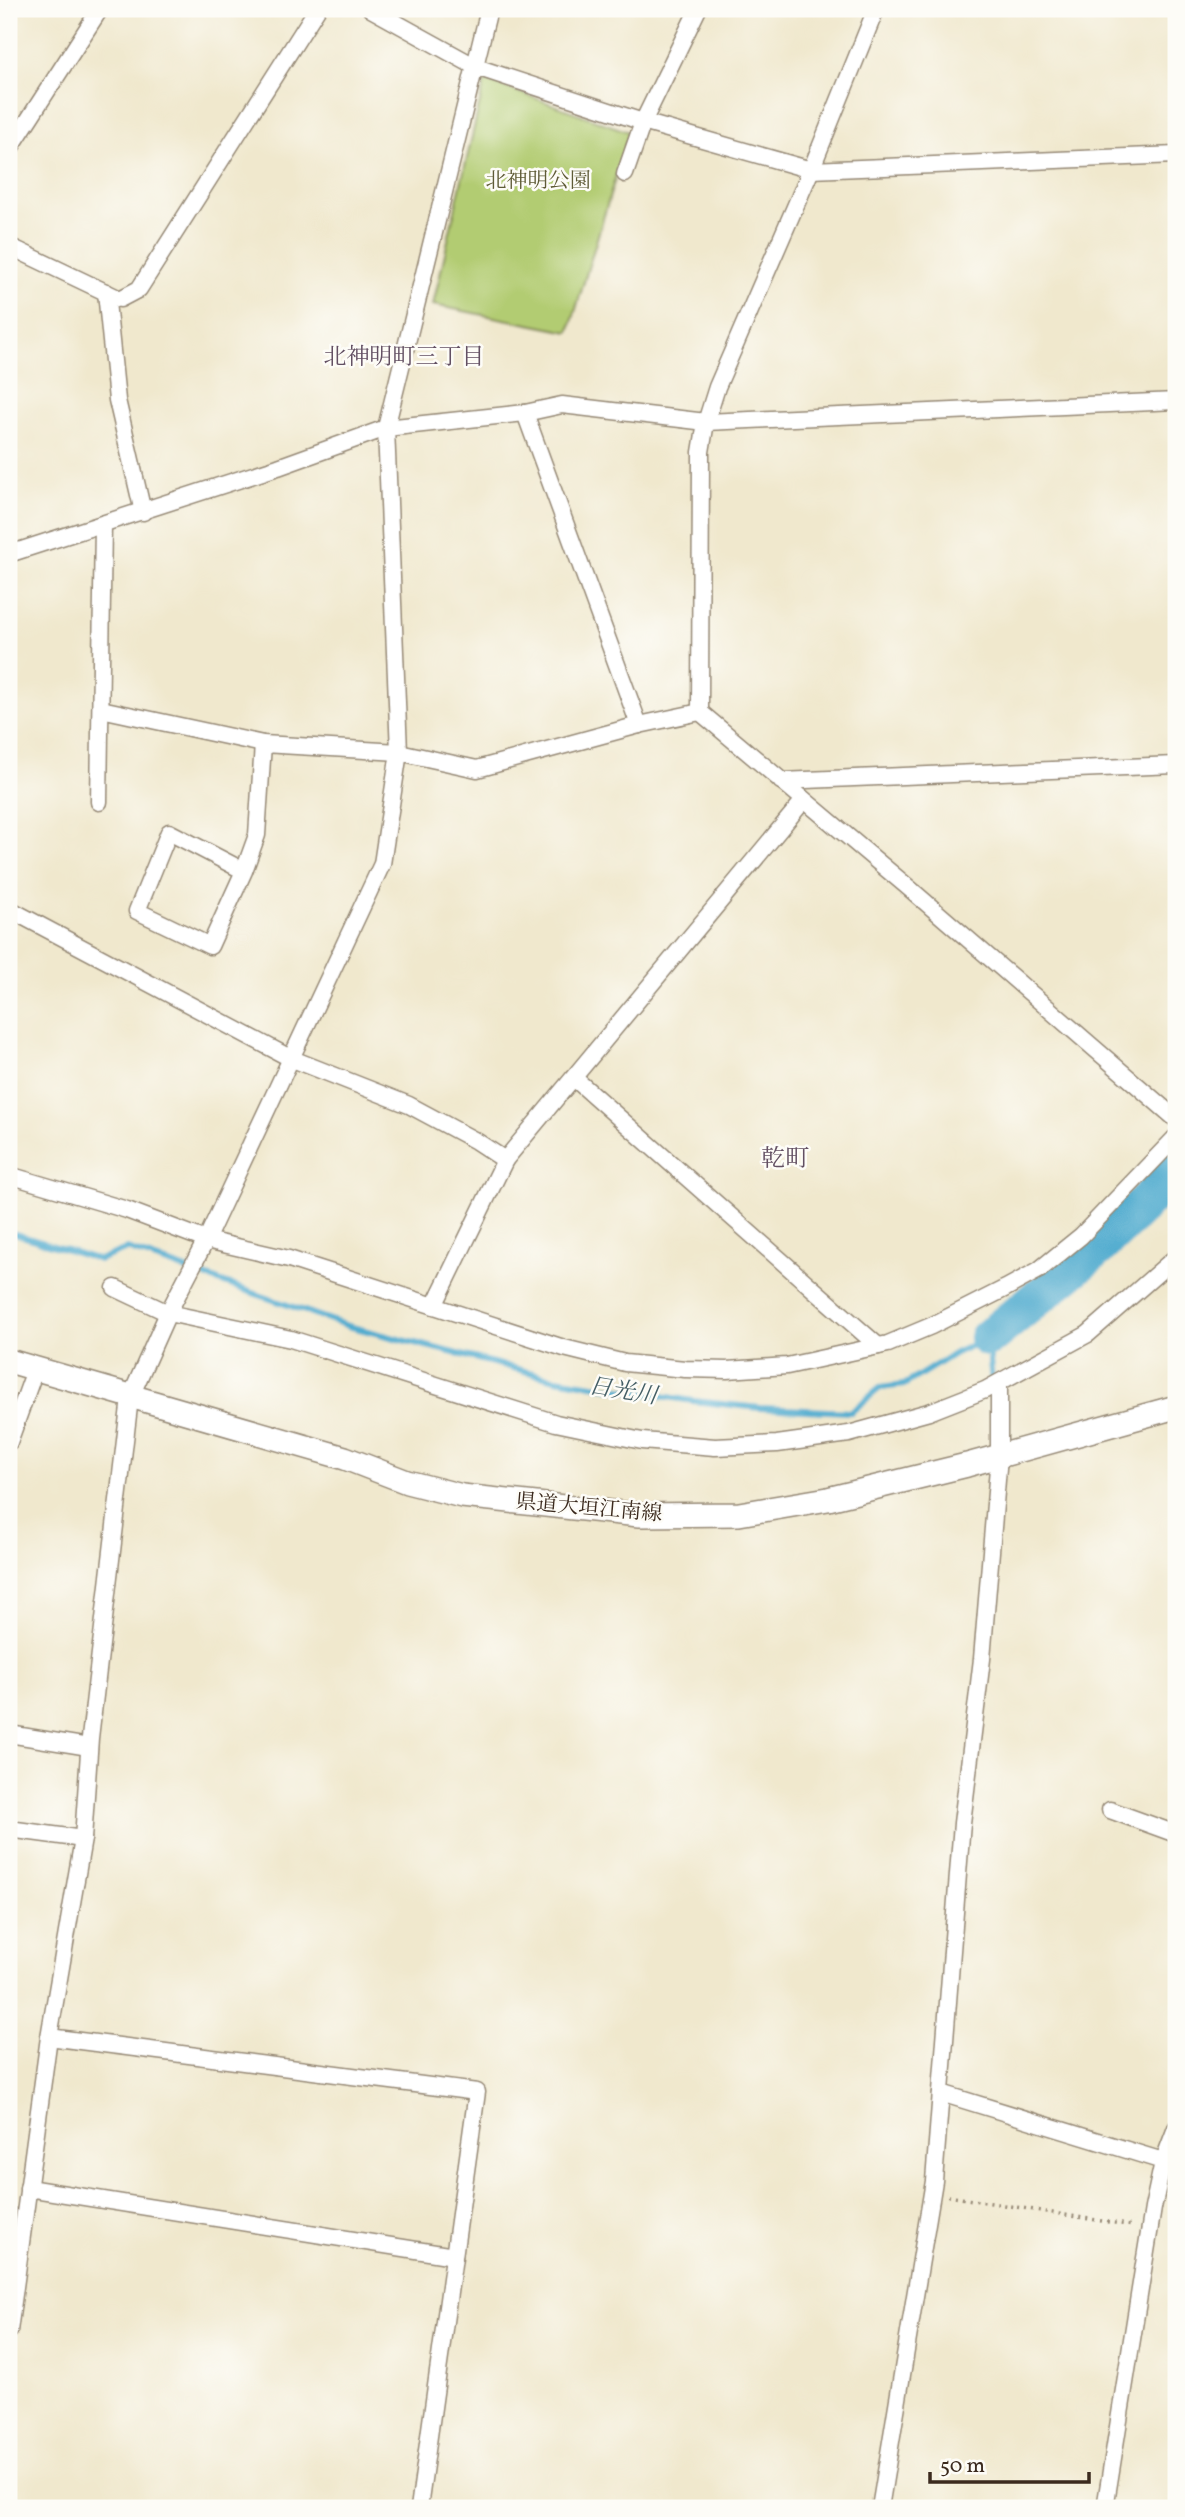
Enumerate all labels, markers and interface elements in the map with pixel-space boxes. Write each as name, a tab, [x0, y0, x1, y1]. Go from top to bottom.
park label: 北神明公園	[486, 167, 591, 196]
district label: 北神明町三丁目	[324, 342, 485, 374]
district label: 乾町	[761, 1143, 809, 1177]
water label: 日光川	[586, 1371, 662, 1414]
street label: 県道大垣江南線	[514, 1488, 663, 1529]
scale bar	[930, 2440, 1089, 2484]
text: 50 m	[940, 2452, 985, 2481]

